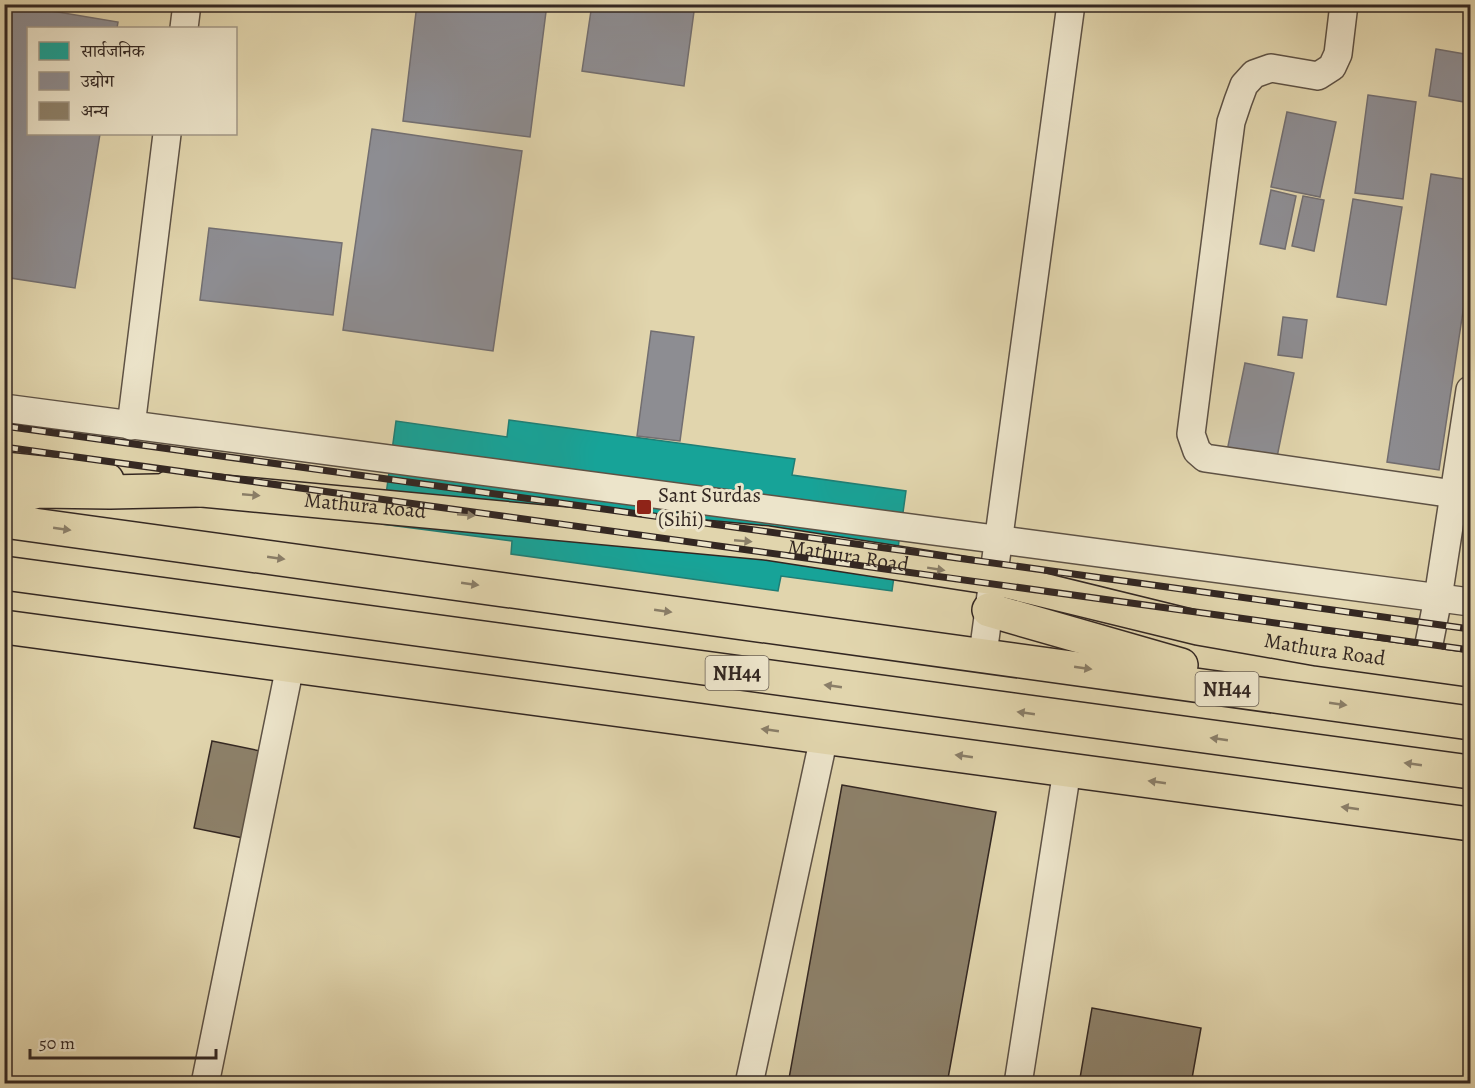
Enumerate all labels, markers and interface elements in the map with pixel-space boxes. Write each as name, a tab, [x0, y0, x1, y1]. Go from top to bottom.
legend	[27, 27, 237, 135]
text: सार्वजनिक	[80, 39, 146, 63]
text: उद्योग	[80, 69, 115, 93]
text: अन्य	[81, 99, 109, 123]
place label: Sant Surdas (Sihi)	[658, 481, 761, 533]
street label: Mathura Road	[303, 486, 428, 525]
one-way arrow	[241, 490, 260, 500]
marker: Sant Surdas (Sihi)	[635, 498, 653, 516]
one-way arrow	[456, 510, 475, 520]
one-way arrow	[53, 524, 72, 533]
street label: Mathura Road	[786, 532, 912, 579]
one-way arrow	[734, 536, 753, 546]
one-way arrow	[267, 553, 286, 562]
one-way arrow	[927, 564, 946, 573]
one-way arrow	[460, 580, 479, 589]
one-way arrow	[653, 606, 672, 615]
street label: Mathura Road	[1262, 626, 1388, 672]
road number: NH44	[706, 656, 768, 690]
one-way arrow	[1074, 664, 1093, 673]
road number: NH44	[1196, 672, 1258, 706]
one-way arrow	[823, 682, 842, 691]
one-way arrow	[1329, 700, 1348, 709]
one-way arrow	[1016, 708, 1035, 717]
one-way arrow	[761, 725, 780, 735]
one-way arrow	[1210, 734, 1229, 743]
one-way arrow	[954, 751, 973, 761]
one-way arrow	[1403, 760, 1422, 769]
one-way arrow	[1147, 777, 1166, 786]
one-way arrow	[1340, 803, 1359, 812]
scale bar	[30, 1022, 216, 1060]
text: 50 m	[39, 1031, 75, 1055]

